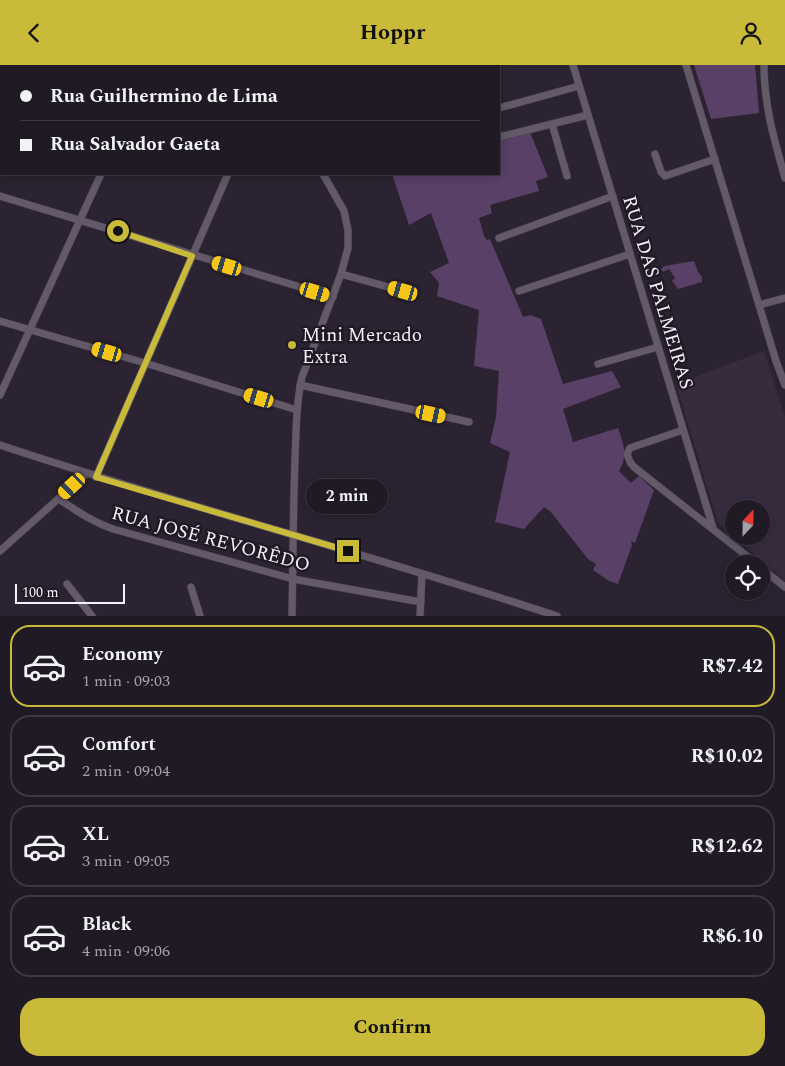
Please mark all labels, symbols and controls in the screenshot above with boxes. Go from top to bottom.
text: Hoppr [360,16,425,49]
icon: back [20,19,48,47]
icon: person [737,19,765,47]
text: Rua Guilhermino de Lima [50,82,278,111]
text: Rua Salvador Gaeta [50,130,220,159]
street label: RUA DAS PALMEIRAS [614,192,701,393]
route start [107,220,129,242]
car [210,254,243,278]
car [298,280,331,304]
car [386,280,419,302]
place label: Mini Mercado Extra [302,321,422,372]
marker: Mini Mercado Extra [286,339,298,351]
car [90,341,123,363]
car [242,386,275,410]
car [414,404,447,424]
car [55,470,88,502]
callout: 2 min [307,479,389,513]
text: 2 min [326,484,368,508]
street label: RUA JOSÉ REVORÊDO [108,499,313,580]
north arrow [725,500,770,545]
map controls [725,500,770,600]
route end [337,540,359,562]
button: locate [725,555,770,600]
scale bar [15,581,125,604]
text: 100 m [22,582,59,603]
text: Economy [82,640,163,669]
icon: car [22,644,67,689]
text: R$7.42 [701,652,763,681]
text: 1 min · 09:03 [82,669,170,693]
text: Comfort [82,730,156,759]
icon: car [22,734,67,779]
text: R$10.02 [691,742,763,771]
text: 2 min · 09:04 [82,759,170,783]
text: XL [82,820,109,849]
icon: car [22,824,67,869]
text: R$12.62 [691,832,763,861]
text: 3 min · 09:05 [82,849,170,873]
text: Black [82,910,132,939]
icon: car [22,914,67,959]
text: R$6.10 [701,922,763,951]
text: 4 min · 09:06 [82,939,170,963]
button: Confirm [20,998,765,1056]

